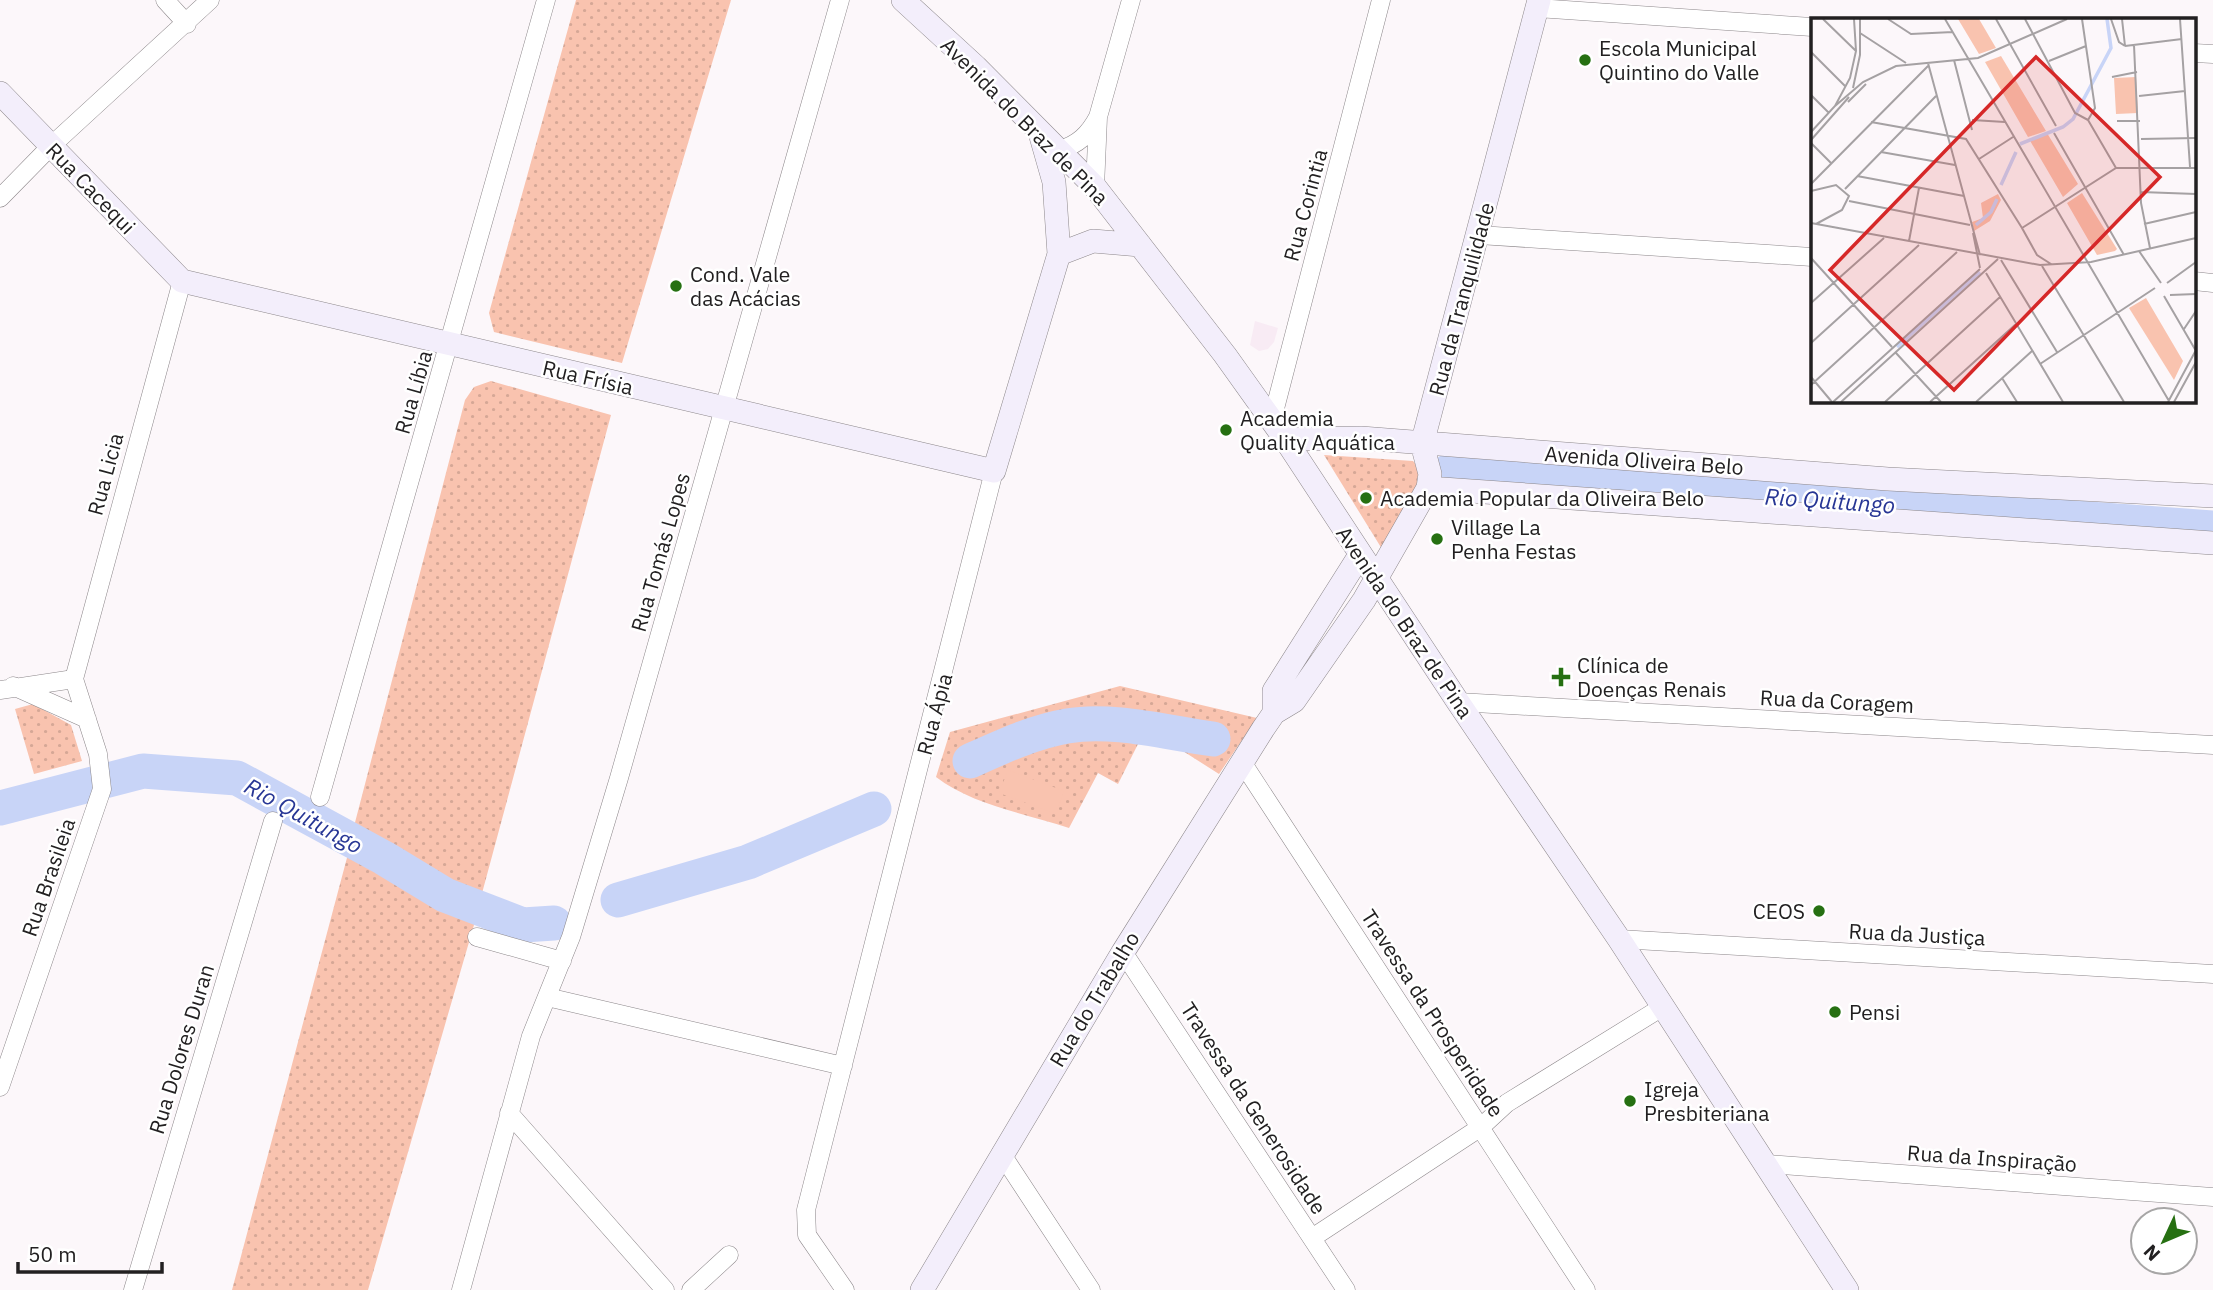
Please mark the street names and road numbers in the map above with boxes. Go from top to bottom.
street label: Avenida do Braz de Pina [935,31,1115,211]
street label: Rua Cacequi [40,136,142,240]
street label: Rua Corintia [1277,146,1333,264]
street label: Rua da Tranquilidade [1422,199,1500,399]
street label: Rua Líbia [388,347,438,437]
street label: Rua Frísia [540,353,636,401]
street label: Rua Licia [81,430,129,518]
street label: Avenida Oliveira Belo [1543,439,1745,481]
street label: Rua Tomás Lopes [624,469,696,635]
street label: Avenida do Braz de Pina [1330,520,1480,724]
street label: Rua Ápia [910,670,958,758]
street label: Rua da Coragem [1759,683,1915,719]
street label: Rua Brasileia [15,814,81,940]
street label: Travessa da Prosperidade [1355,904,1511,1122]
street label: Rua da Justiça [1848,916,1986,952]
street label: Rua do Trabalho [1043,926,1145,1072]
street label: Rua Dolores Duran [142,961,220,1137]
street label: Travessa da Generosidade [1175,996,1333,1220]
street label: Rua da Inspiração [1906,1138,2078,1178]

